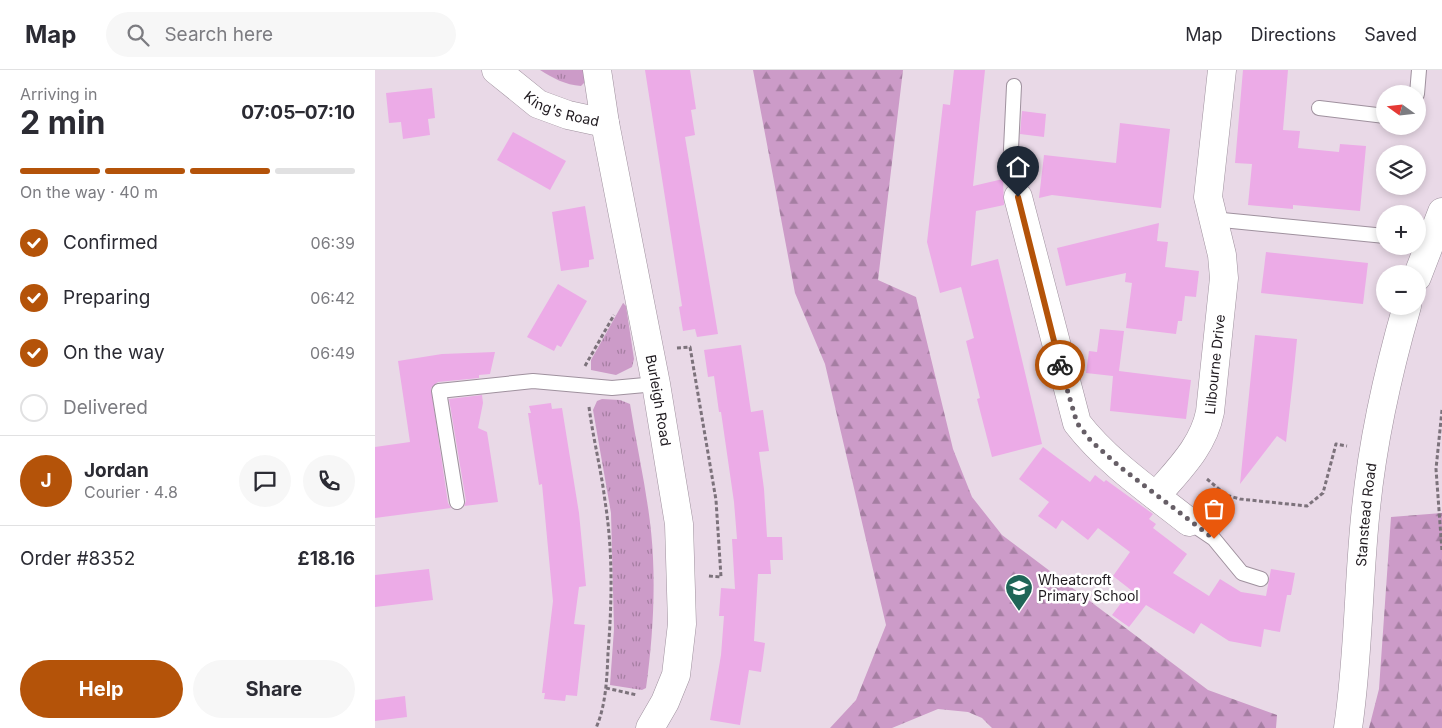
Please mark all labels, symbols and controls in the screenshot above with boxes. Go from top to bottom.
search box [106,12,456,57]
text: Map [25,20,76,49]
icon: search [124,21,152,49]
text: Search here [164,23,273,46]
text: Map [1185,24,1223,45]
text: Directions [1251,24,1336,45]
text: Saved [1364,24,1417,45]
text: Arriving in [20,84,97,104]
north arrow [1376,85,1426,135]
map controls [1376,85,1426,315]
street label: King's Road [521,87,601,130]
text: 07:05–07:10 [241,101,355,124]
text: 2 min [20,103,106,142]
button: layers [1376,145,1426,195]
pin [997,146,1039,197]
icon: home [1004,153,1032,181]
text: On the way · 40 m [20,182,158,202]
button: + [1376,205,1426,255]
icon: check [20,229,48,257]
text: Confirmed [63,231,158,254]
text: 06:39 [311,233,355,253]
button: − [1376,265,1426,315]
icon: check [20,284,48,312]
text: Preparing [63,286,150,309]
text: 06:42 [310,288,355,308]
street label: Lilbourne Drive [1201,313,1228,415]
icon: check [20,339,48,367]
courier [1035,340,1085,390]
text: On the way [63,341,165,364]
text: 06:49 [310,343,355,363]
icon: bike [1046,351,1074,379]
street label: Burleigh Road [642,353,675,447]
text: Delivered [63,396,148,419]
button: chat [239,455,291,507]
button: phone [303,455,355,507]
text: Jordan [84,459,149,482]
street label: Stanstead Road [1352,462,1380,567]
text: J [40,469,52,492]
text: Courier · 4.8 [84,482,178,502]
pin [1193,488,1235,539]
icon: bag [1200,495,1228,523]
text: Order #8352 [20,547,135,570]
text: £18.16 [298,547,355,570]
place label: Wheatcroft Primary School [1038,571,1139,604]
school or university icon: Wheatcroft Primary School [1004,573,1034,612]
button: Help [20,660,183,718]
button: Share [193,660,355,718]

